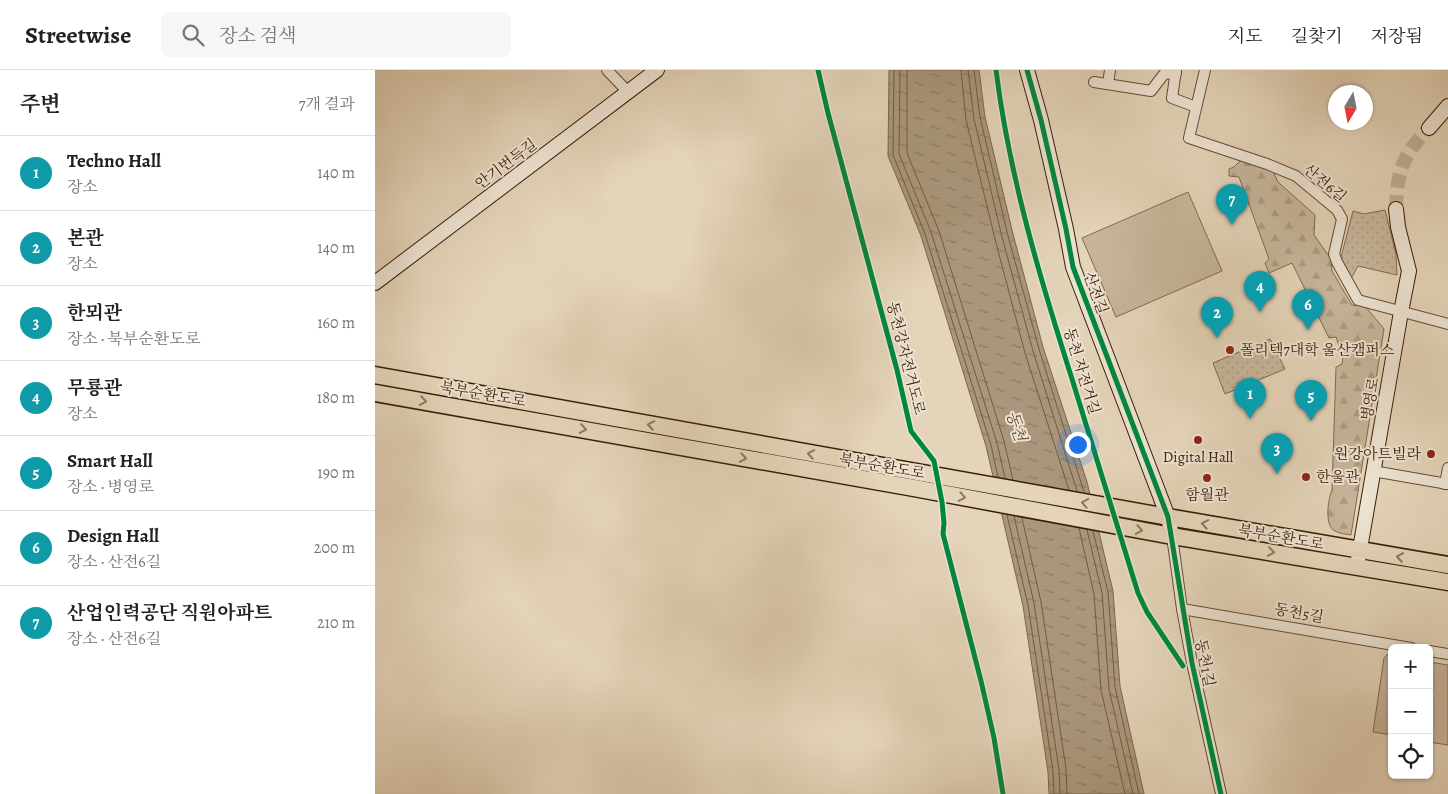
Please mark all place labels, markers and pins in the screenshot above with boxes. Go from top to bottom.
pin: 7 [1216,184,1248,225]
pin: 4 [1244,271,1276,312]
pin: 6 [1292,289,1324,330]
pin: 2 [1201,297,1233,338]
place label: 폴리텍7대학 울산캠퍼스 [1240,340,1395,360]
marker: 폴리텍7대학 울산캠퍼스 [1224,344,1236,356]
pin: 1 [1234,378,1266,419]
pin: 5 [1295,380,1327,421]
pin: 3 [1261,433,1293,474]
marker: Digital Hall [1192,434,1204,446]
place label: 원강아트빌라 [1334,444,1421,464]
place label: Digital Hall [1163,447,1234,467]
marker: 원강아트빌라 [1425,448,1437,460]
place label: 한울관 [1316,467,1360,487]
marker: 한울관 [1300,471,1312,483]
marker: 함월관 [1201,472,1213,484]
place label: 함월관 [1185,485,1229,505]

